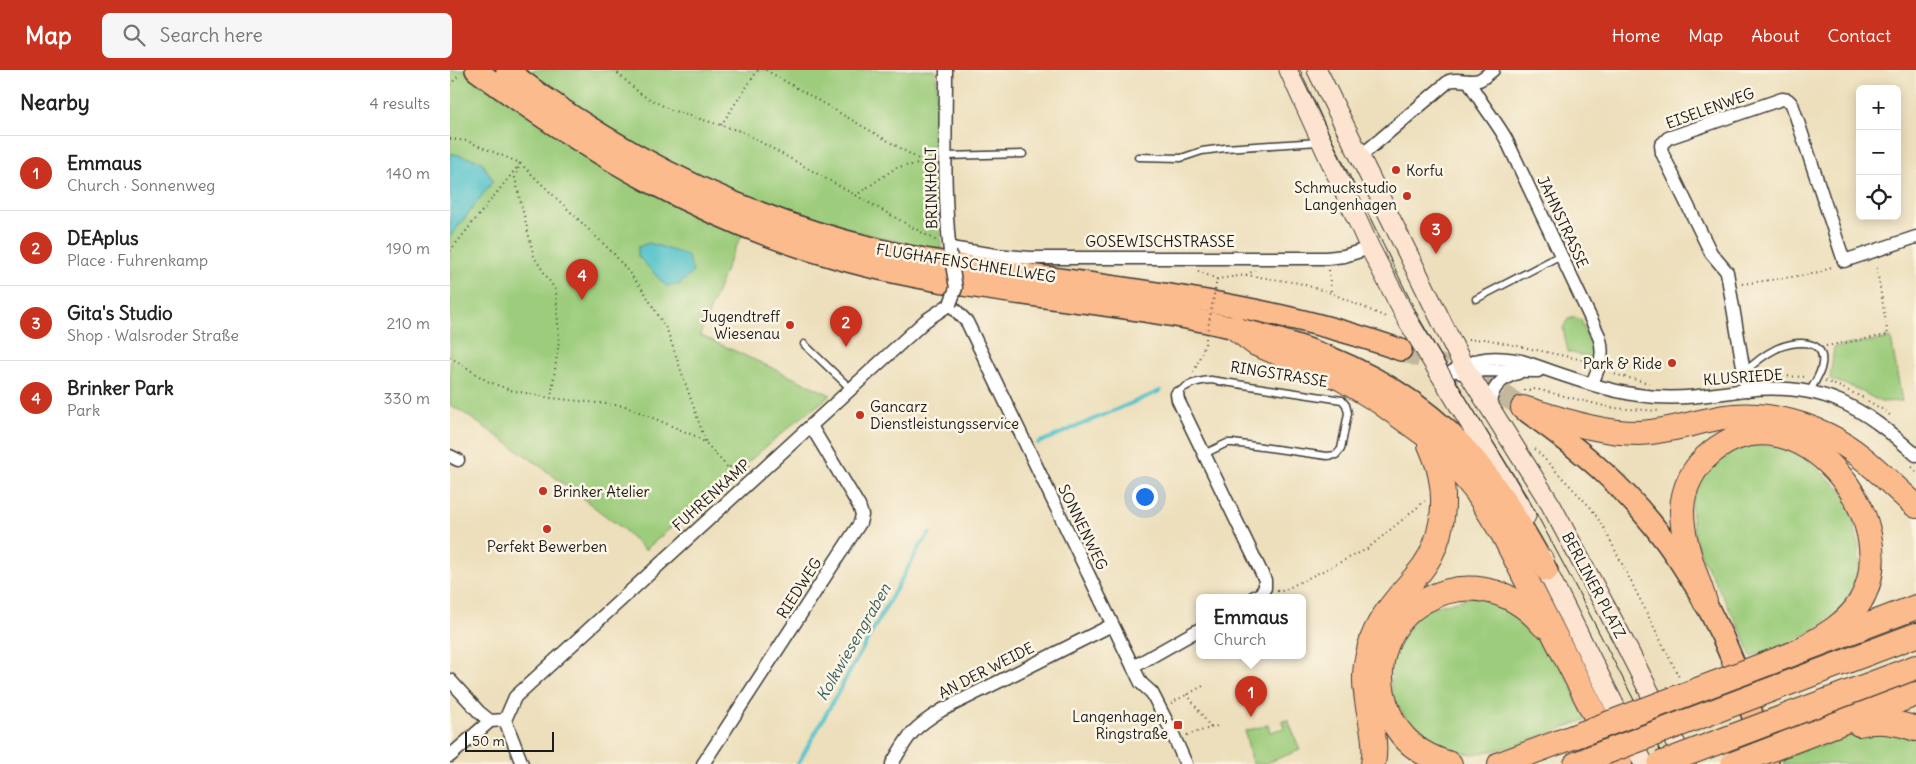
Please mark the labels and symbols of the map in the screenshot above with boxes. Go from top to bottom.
street label: EISELENWEG [1663,83,1757,133]
street label: BRINKHOLT [921,146,941,229]
place label: Korfu [1406,161,1444,180]
marker: Korfu [1390,164,1402,176]
street label: JAHNSTRASSE [1533,173,1593,271]
place label: Schmuckstudio Langenhagen [1294,178,1397,214]
marker: Schmuckstudio Langenhagen [1401,190,1413,202]
pin: 3 [1420,213,1452,254]
street label: GOSEWISCHSTRASSE [1085,232,1235,251]
street label: FLUGHAFENSCHNELLWEG [875,239,1057,287]
pin: 4 [566,259,598,300]
pin: 2 [830,306,862,347]
place label: Jugendtreff Wiesenau [701,307,781,343]
marker: Jugendtreff Wiesenau [784,319,796,331]
place label: Park & Ride [1583,354,1662,373]
street label: RINGSTRASSE [1229,357,1329,391]
marker: Park & Ride [1666,357,1678,369]
street label: KLUSRIEDE [1702,365,1784,389]
place label: Gancarz Dienstleistungsservice [870,397,1019,433]
marker: Gancarz Dienstleistungsservice [854,409,866,421]
street label: FUHRENKAMP [668,455,754,535]
street label: SONNENWEG [1054,481,1112,573]
place label: Brinker Atelier [553,482,650,501]
your location [1132,484,1158,510]
marker: Brinker Atelier [537,485,549,497]
marker: Perfekt Bewerben [541,523,553,535]
street label: BERLINER PLATZ [1558,529,1630,642]
place label: Perfekt Bewerben [487,537,608,556]
street label: RIEDWEG [772,554,826,622]
water label: Kolkwiesengraben [811,579,895,704]
street label: AN DER WEIDE [935,638,1037,702]
pin: 1 [1235,676,1267,717]
place label: Langenhagen, Ringstraße [1072,707,1168,743]
marker: Langenhagen, Ringstraße [1172,719,1184,731]
scale bar [465,729,554,752]

